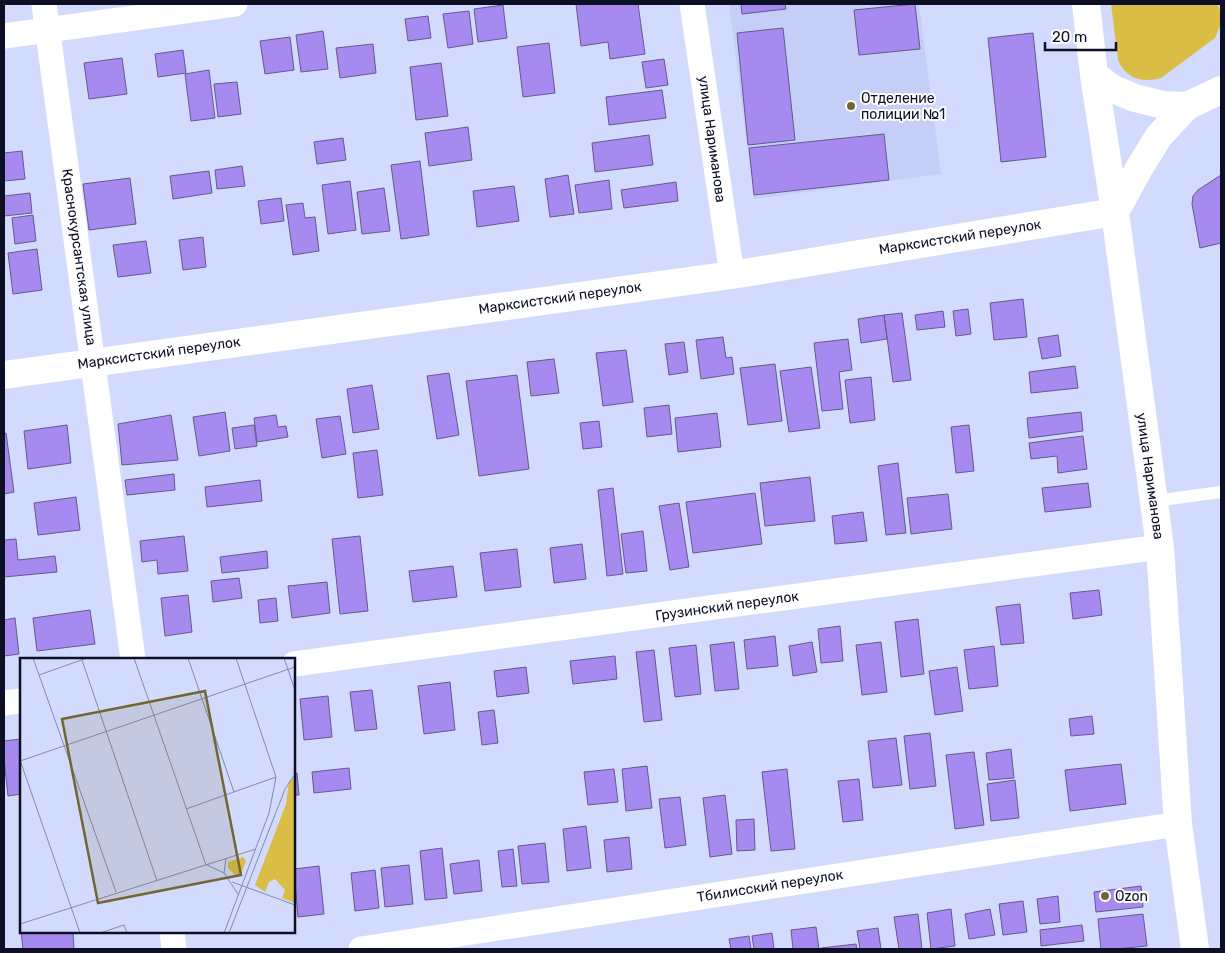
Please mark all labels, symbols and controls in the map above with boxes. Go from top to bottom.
scale bar [1045,20,1116,52]
text: 20 m [1052,28,1087,46]
street label: улица Нариманова [695,75,729,203]
place label: Отделение полиции №1 [861,90,945,123]
marker: Отделение полиции №1 [845,100,857,112]
street label: Краснокурсантская улица [58,168,100,346]
street label: Марксистский переулок [878,216,1043,258]
street label: Марксистский переулок [478,278,643,318]
street label: Марксистский переулок [77,333,242,373]
street label: улица Нариманова [1133,412,1167,540]
street label: Грузинский переулок [654,587,800,624]
inset map [20,658,295,933]
street label: Тбилисский переулок [696,866,845,906]
place label: Ozon [1115,888,1148,905]
marker: Ozon [1099,890,1111,902]

